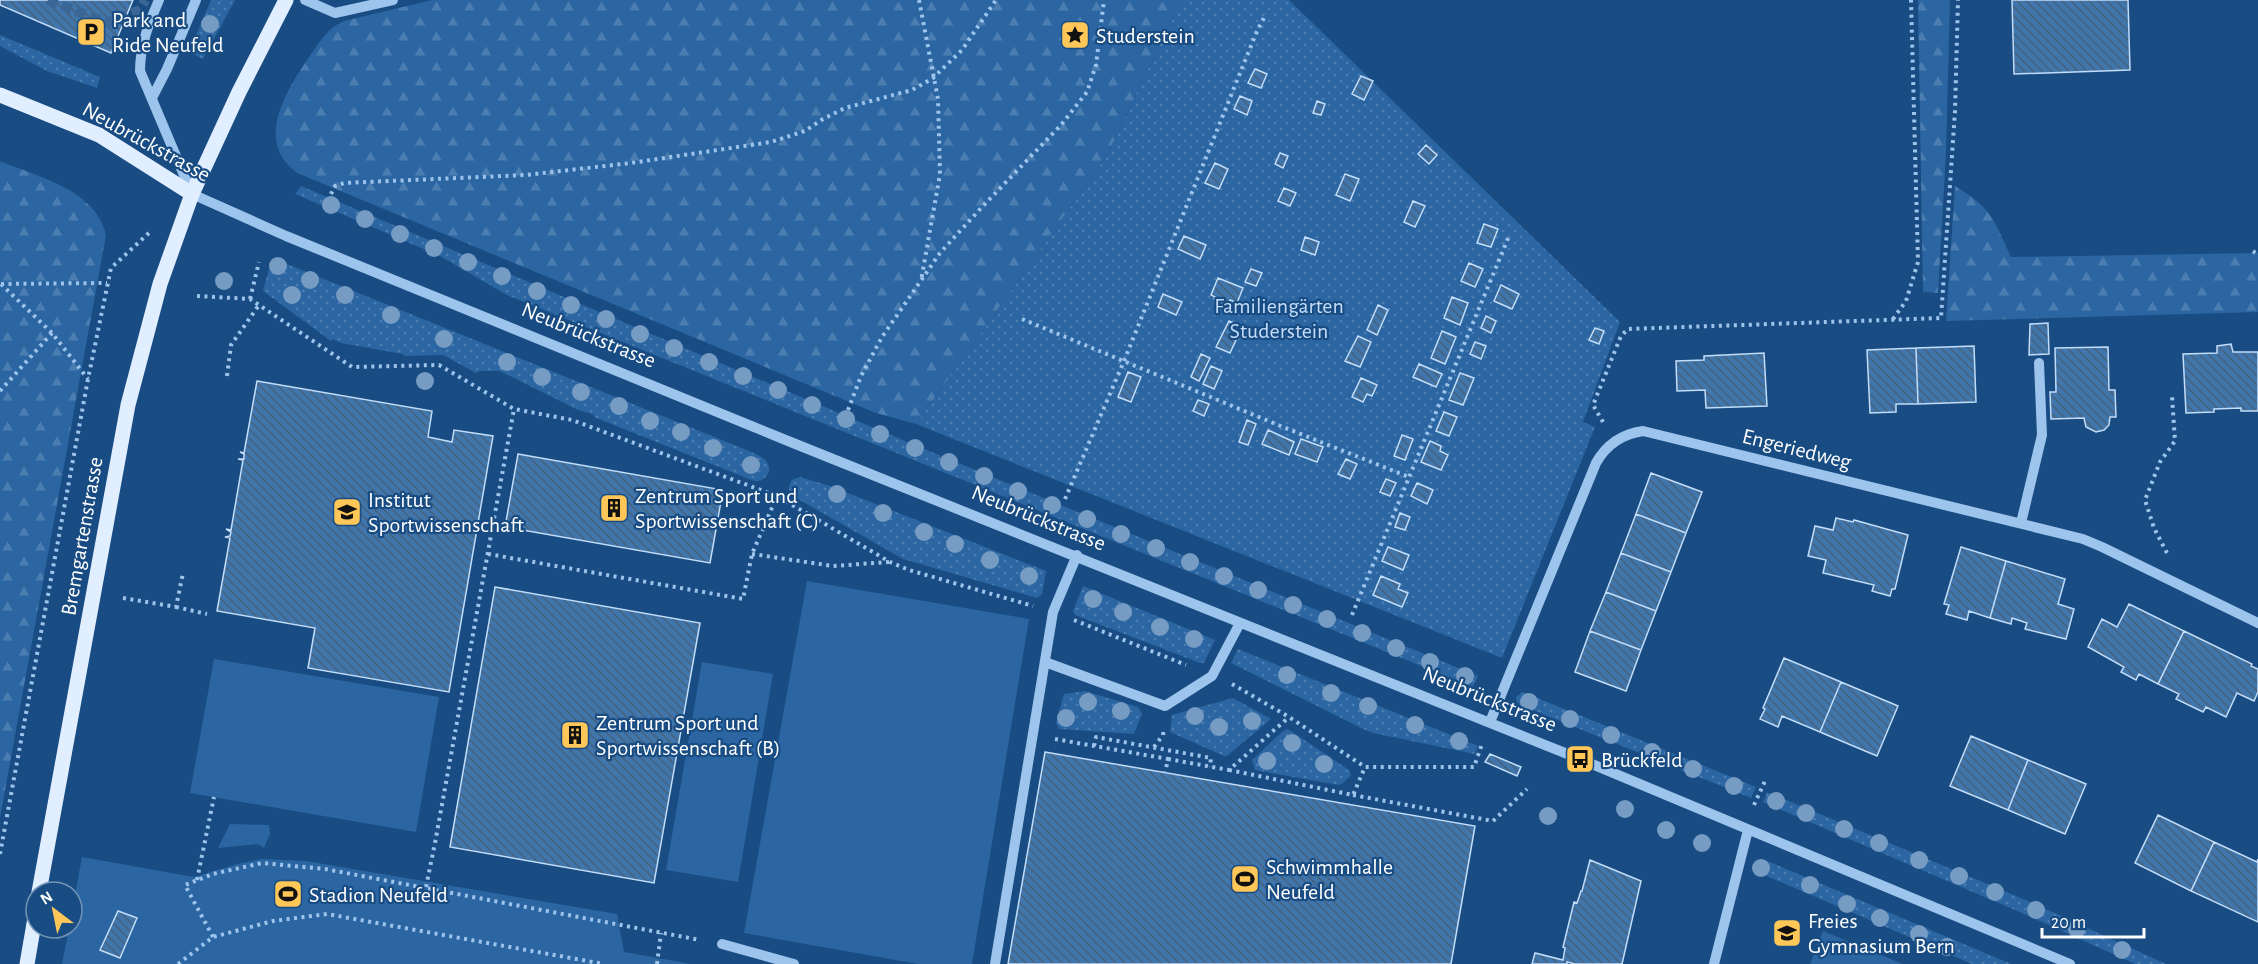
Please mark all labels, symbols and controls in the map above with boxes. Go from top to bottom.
place label: Park and Ride Neufeld [112,9,224,56]
parking icon: Park and Ride Neufeld [75,16,107,48]
place icon: Studerstein [1059,19,1091,51]
place label: Studerstein [1096,25,1195,47]
street label: Neubrückstrasse [79,98,214,186]
park label: Familiengärten Studerstein [1214,295,1344,342]
street label: Neubrückstrasse [518,298,659,372]
street label: Engeriedweg [1740,425,1854,473]
street label: Bremgartenstrasse [57,455,107,617]
street label: Neubrückstrasse [968,481,1109,555]
place label: Zentrum Sport und Sportwissenschaft (C) [635,485,819,532]
place label: Institut Sportwissenschaft [368,489,524,536]
building icon: Zentrum Sport und Sportwissenschaft (C) [598,492,630,524]
school or university icon: Institut Sportwissenschaft [331,496,363,528]
street label: Neubrückstrasse [1419,662,1560,736]
place label: Zentrum Sport und Sportwissenschaft (B) [596,712,781,759]
building icon: Zentrum Sport und Sportwissenschaft (B) [559,719,591,751]
bus stop icon: Brückfeld [1564,743,1596,775]
place label: Brückfeld [1601,749,1683,771]
place label: Schwimmhalle Neufeld [1266,856,1393,903]
sports icon: Schwimmhalle Neufeld [1229,863,1261,895]
sports icon: Stadion Neufeld [272,878,304,910]
north arrow [24,880,84,940]
place label: Stadion Neufeld [309,884,448,906]
text: N [38,888,56,908]
scale bar [2042,901,2144,939]
place label: Freies Gymnasium Bern [1808,910,1955,957]
text: 20 m [2051,914,2086,932]
school or university icon: Freies Gymnasium Bern [1771,917,1803,949]

